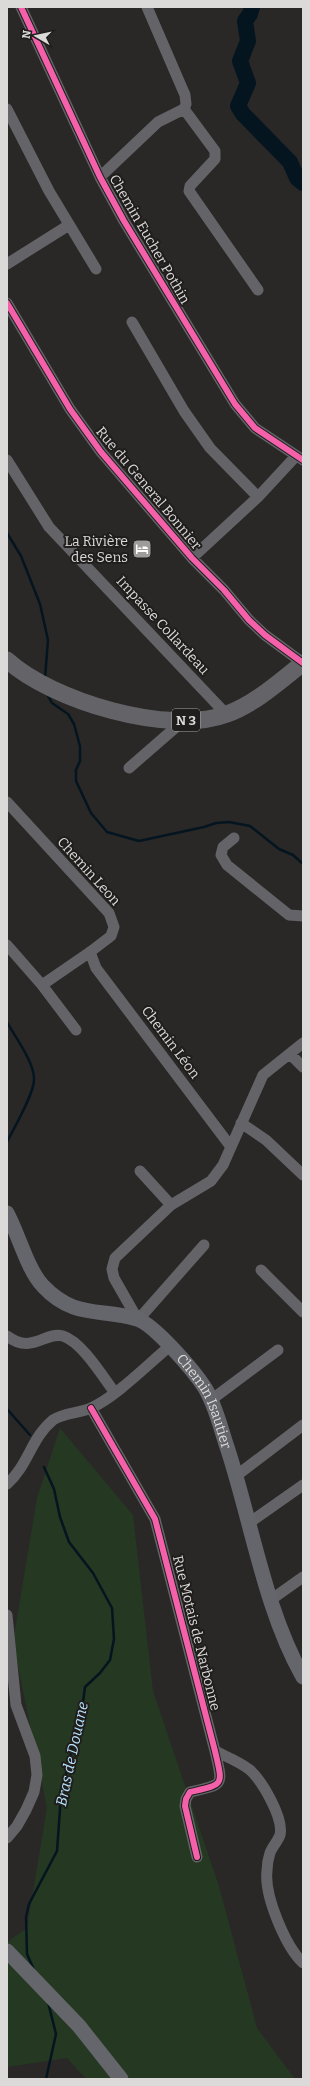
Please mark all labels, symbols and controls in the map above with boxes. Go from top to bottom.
north arrow [16,16,56,56]
text: N [20,29,34,40]
street label: Chemin Eucher Pothin [106,172,194,307]
street label: Rue du General Bonnier [92,423,205,553]
place label: La Rivière des Sens [64,533,128,566]
hotel icon: La Rivière des Sens [131,538,153,560]
street label: Impasse Collardeau [113,573,213,678]
road number: N 3 [172,709,200,731]
street label: Chemin Leon [53,834,124,909]
street label: Chemin Léon [138,1003,203,1082]
street label: Chemin Isautier [173,1351,235,1451]
street label: Rue Motais de Narbonne [169,1554,224,1713]
water label: Bras de Douane [52,1700,92,1808]

